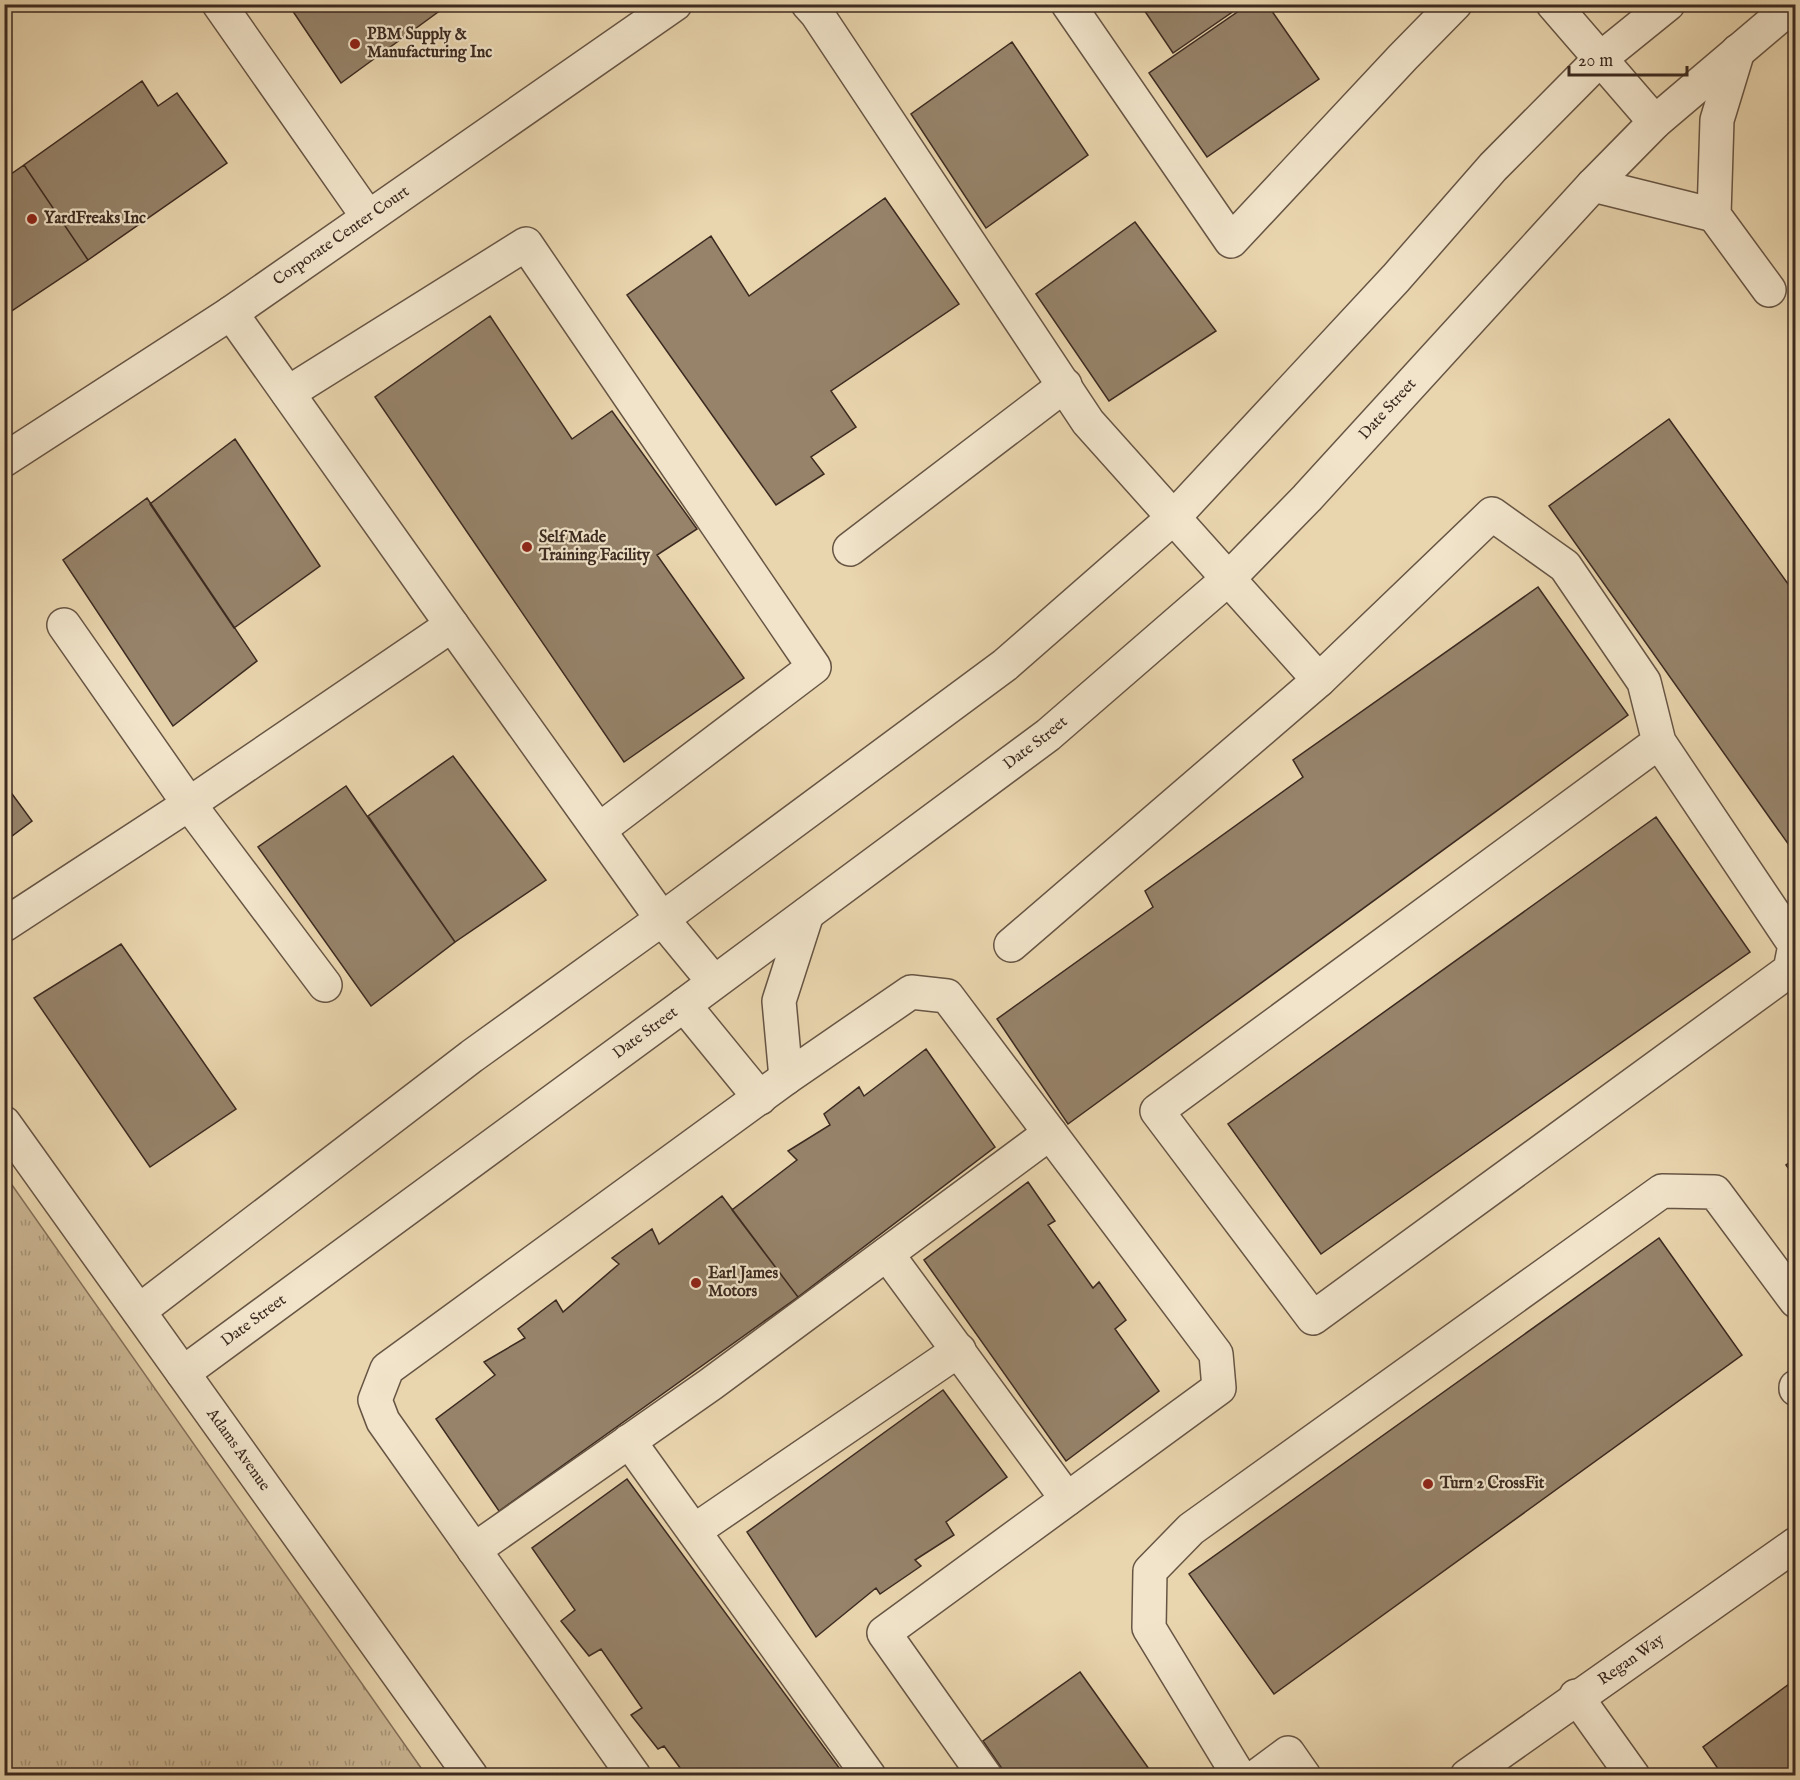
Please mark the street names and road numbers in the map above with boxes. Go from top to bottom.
street label: Corporate Center Court [269,182,414,290]
street label: Date Street [1355,374,1421,444]
street label: Date Street [1000,712,1072,774]
street label: Date Street [609,1002,683,1064]
street label: Date Street [217,1290,291,1351]
street label: Adams Avenue [201,1404,274,1495]
street label: Regan Way [1594,1630,1668,1690]

